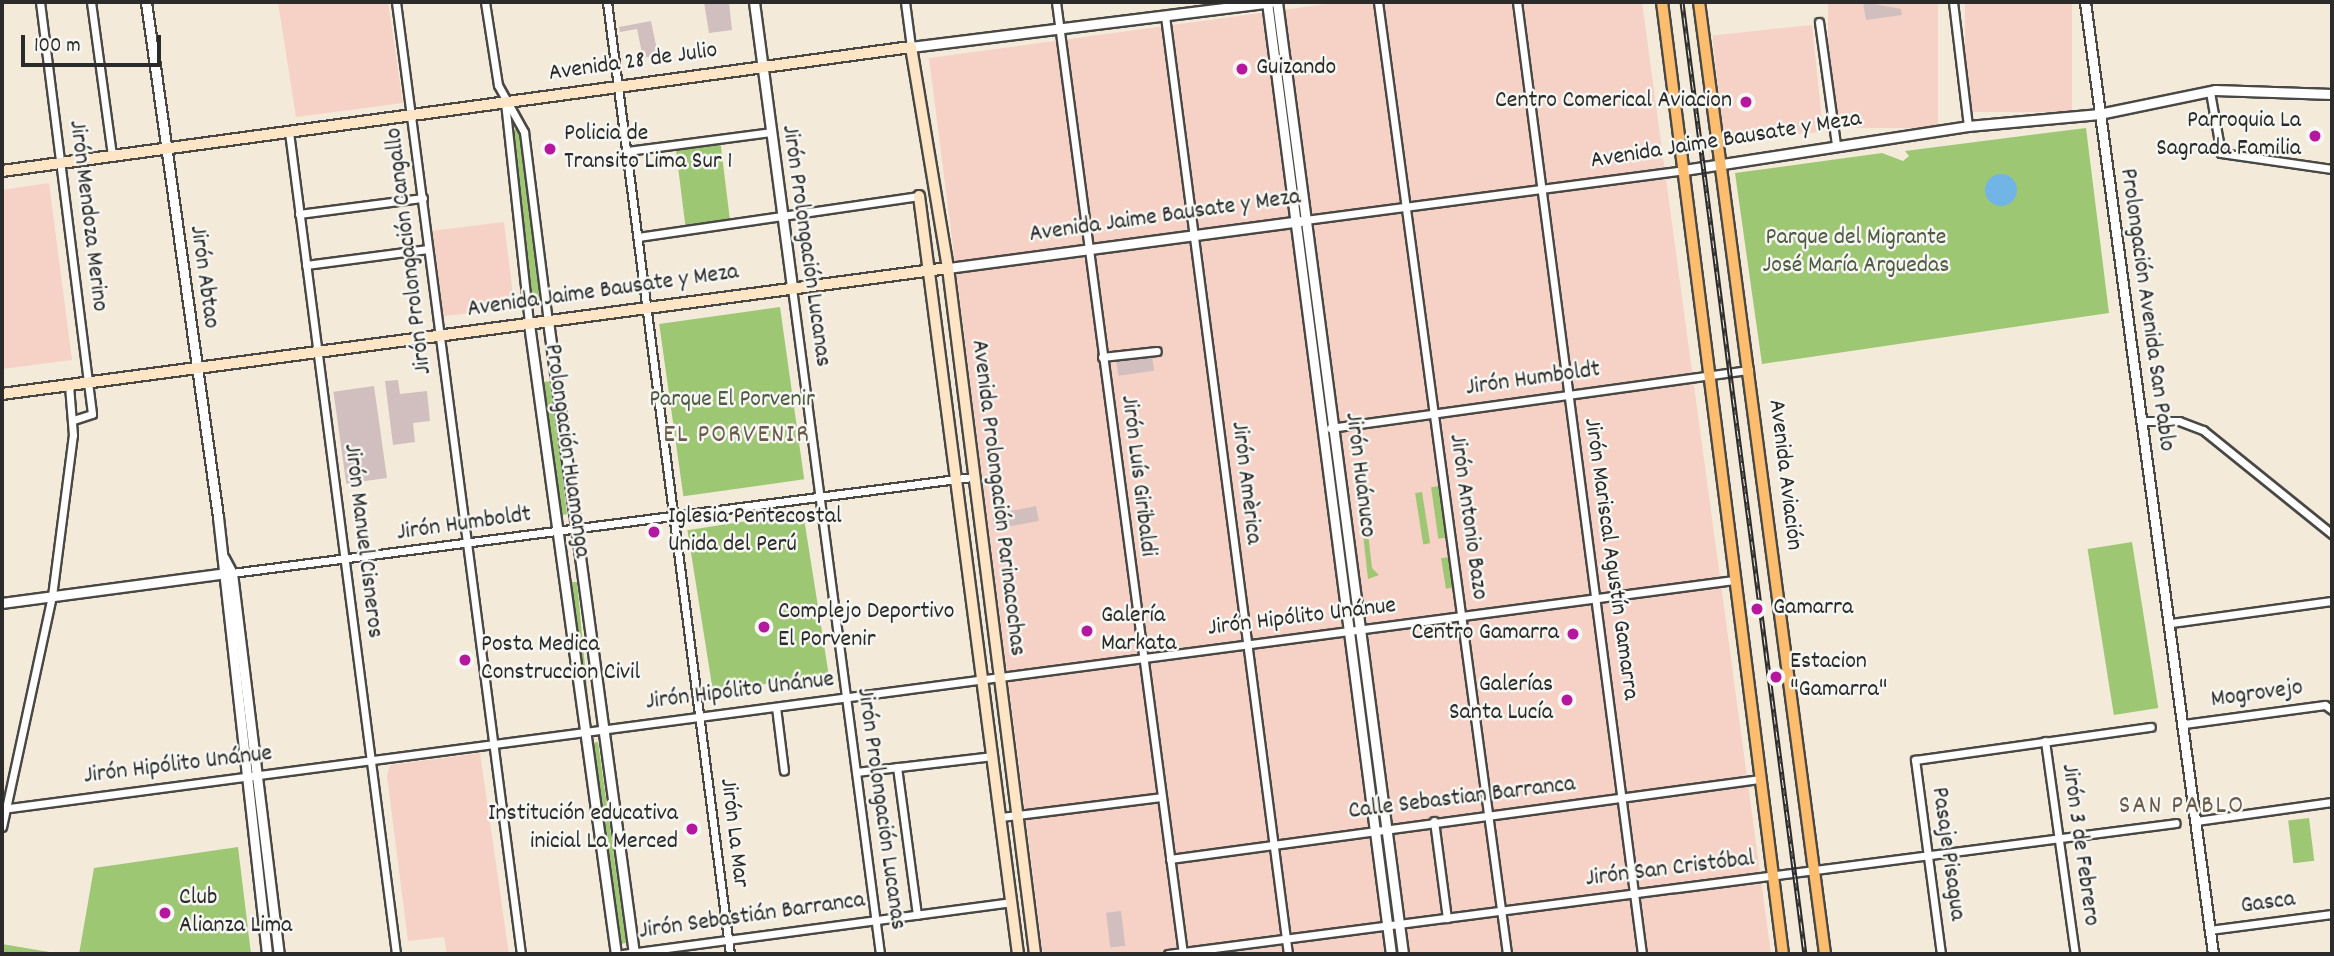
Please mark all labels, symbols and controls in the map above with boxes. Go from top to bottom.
scale bar [24,21,164,65]
text: 100 m [34,32,81,62]
street label: Avenida 28 de Julio [547,37,719,89]
place label: Guizando [1256,55,1336,83]
marker: Guizando [1234,61,1250,77]
place label: Centro Comerical Aviacion [1495,88,1732,116]
marker: Centro Comerical Aviacion [1738,94,1754,110]
street label: Avenida Jaime Bausate y Meza [1589,105,1863,177]
place label: Parroquia La Sagrada Familia [2156,108,2301,164]
street label: Jirón Mendoza Merino [61,119,113,313]
place label: Policia de Transito Lima Sur 1 [564,121,732,177]
street label: Jirón Prolongación Lucanas [774,123,836,369]
street label: Jirón Prolongación Cangallo [381,126,439,376]
marker: Parroquia La Sagrada Familia [2307,128,2323,144]
marker: Policia de Transito Lima Sur 1 [542,141,558,157]
street label: Prolongación Avenida San Pablo [2112,167,2180,453]
street label: Avenida Jaime Bausate y Meza [1028,184,1302,250]
street label: Jirón Abtao [182,224,224,330]
park label: Parque del Migrante José María Arguedas [1763,225,1949,281]
street label: Avenida Jaime Bausate y Meza [466,259,740,325]
street label: Avenida Prolongación Parinacochas [963,338,1031,658]
street label: Prolongación Huamanga [537,342,595,560]
street label: Jirón Humboldt [1464,356,1602,404]
park label: Parque El Porvenir [649,387,815,415]
street label: Jirón Luís Giribaldi [1113,394,1161,558]
street label: Avenida Aviación [1760,398,1808,552]
street label: Jirón Huánuco [1337,411,1381,539]
street label: Jirón Mariscal Agustín Gamarra [1576,416,1644,702]
district label: EL PORVENIR [665,420,809,452]
street label: Jirón Amèrica [1223,420,1267,546]
street label: Jirón Antonio Bazo [1441,432,1493,602]
street label: Jirón Manuel Cisneros [336,442,388,640]
street label: Jirón Humboldt [395,501,533,549]
place label: Iglesia Pentecostal Unida del Perú [668,504,842,560]
marker: Iglesia Pentecostal Unida del Perú [646,524,662,540]
street label: Jirón Hipólito Unánue [1206,592,1398,644]
place label: Gamarra [1773,595,1853,623]
place label: Complejo Deportivo El Porvenir [778,599,954,655]
marker: Gamarra [1747,599,1767,619]
place label: Galería Markata [1101,603,1176,659]
marker: Complejo Deportivo El Porvenir [756,619,772,635]
place label: Centro Gamarra [1411,620,1559,648]
marker: Galería Markata [1079,623,1095,639]
marker: Centro Gamarra [1565,626,1581,642]
place label: Posta Medica Construccion Civil [481,632,640,688]
place label: Estacion "Gamarra" [1790,649,1887,705]
marker: Posta Medica Construccion Civil [455,650,475,670]
street label: Jirón Hipólito Unánue [644,666,836,718]
marker: Estacion "Gamarra" [1768,669,1784,685]
place label: Galerías Santa Lucía [1449,672,1553,728]
street label: Mogrovejo [2209,674,2305,716]
street label: Jirón Prolongación Lucanas [849,686,911,932]
marker: Galerías Santa Lucía [1559,692,1575,708]
street label: Jirón Hipólito Unánue [82,740,274,792]
street label: Jirón 3 de Febrero [2053,762,2105,928]
street label: Calle Sebastian Barranca [1347,771,1577,827]
street label: Jirón La Mar [712,777,754,889]
street label: Pasaje Pisagua [1923,785,1971,923]
district label: SAN PABLO [2120,791,2244,823]
place label: Institución educativa inicial La Merced [488,801,678,857]
marker: Institución educativa inicial La Merced [684,821,700,837]
street label: Jirón San Cristóbal [1584,845,1756,895]
place label: Club Alianza Lima [179,885,292,941]
street label: Gasca [2239,886,2297,922]
street label: Jirón Sebastián Barranca [637,887,867,947]
marker: Club Alianza Lima [157,905,173,921]

